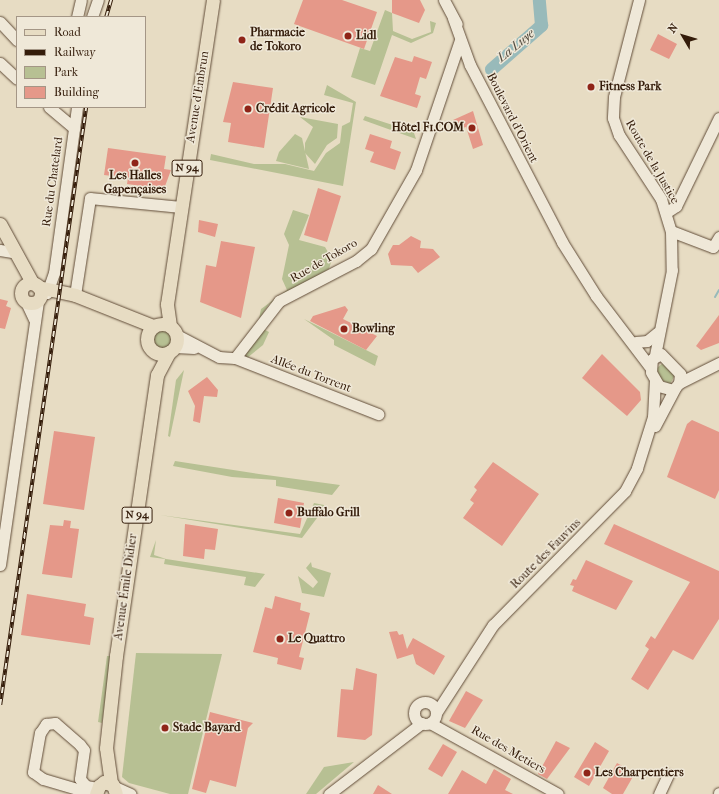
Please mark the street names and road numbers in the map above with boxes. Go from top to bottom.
street label: Avenue d'Embrun [184,50,212,144]
street label: Boulevard d'Orient [483,70,541,166]
street label: Route de la Justice [622,117,682,207]
street label: Rue du Chatelard [40,136,66,228]
road number: N 94 [171,159,203,177]
street label: Rue de Tokoro [288,236,360,286]
street label: Allée du Torrent [269,352,353,396]
road number: N 94 [121,506,153,524]
street label: Route des Fauvins [508,516,584,592]
street label: Avenue Émile Didier [111,533,141,641]
street label: Rue des Metiers [468,723,548,777]

